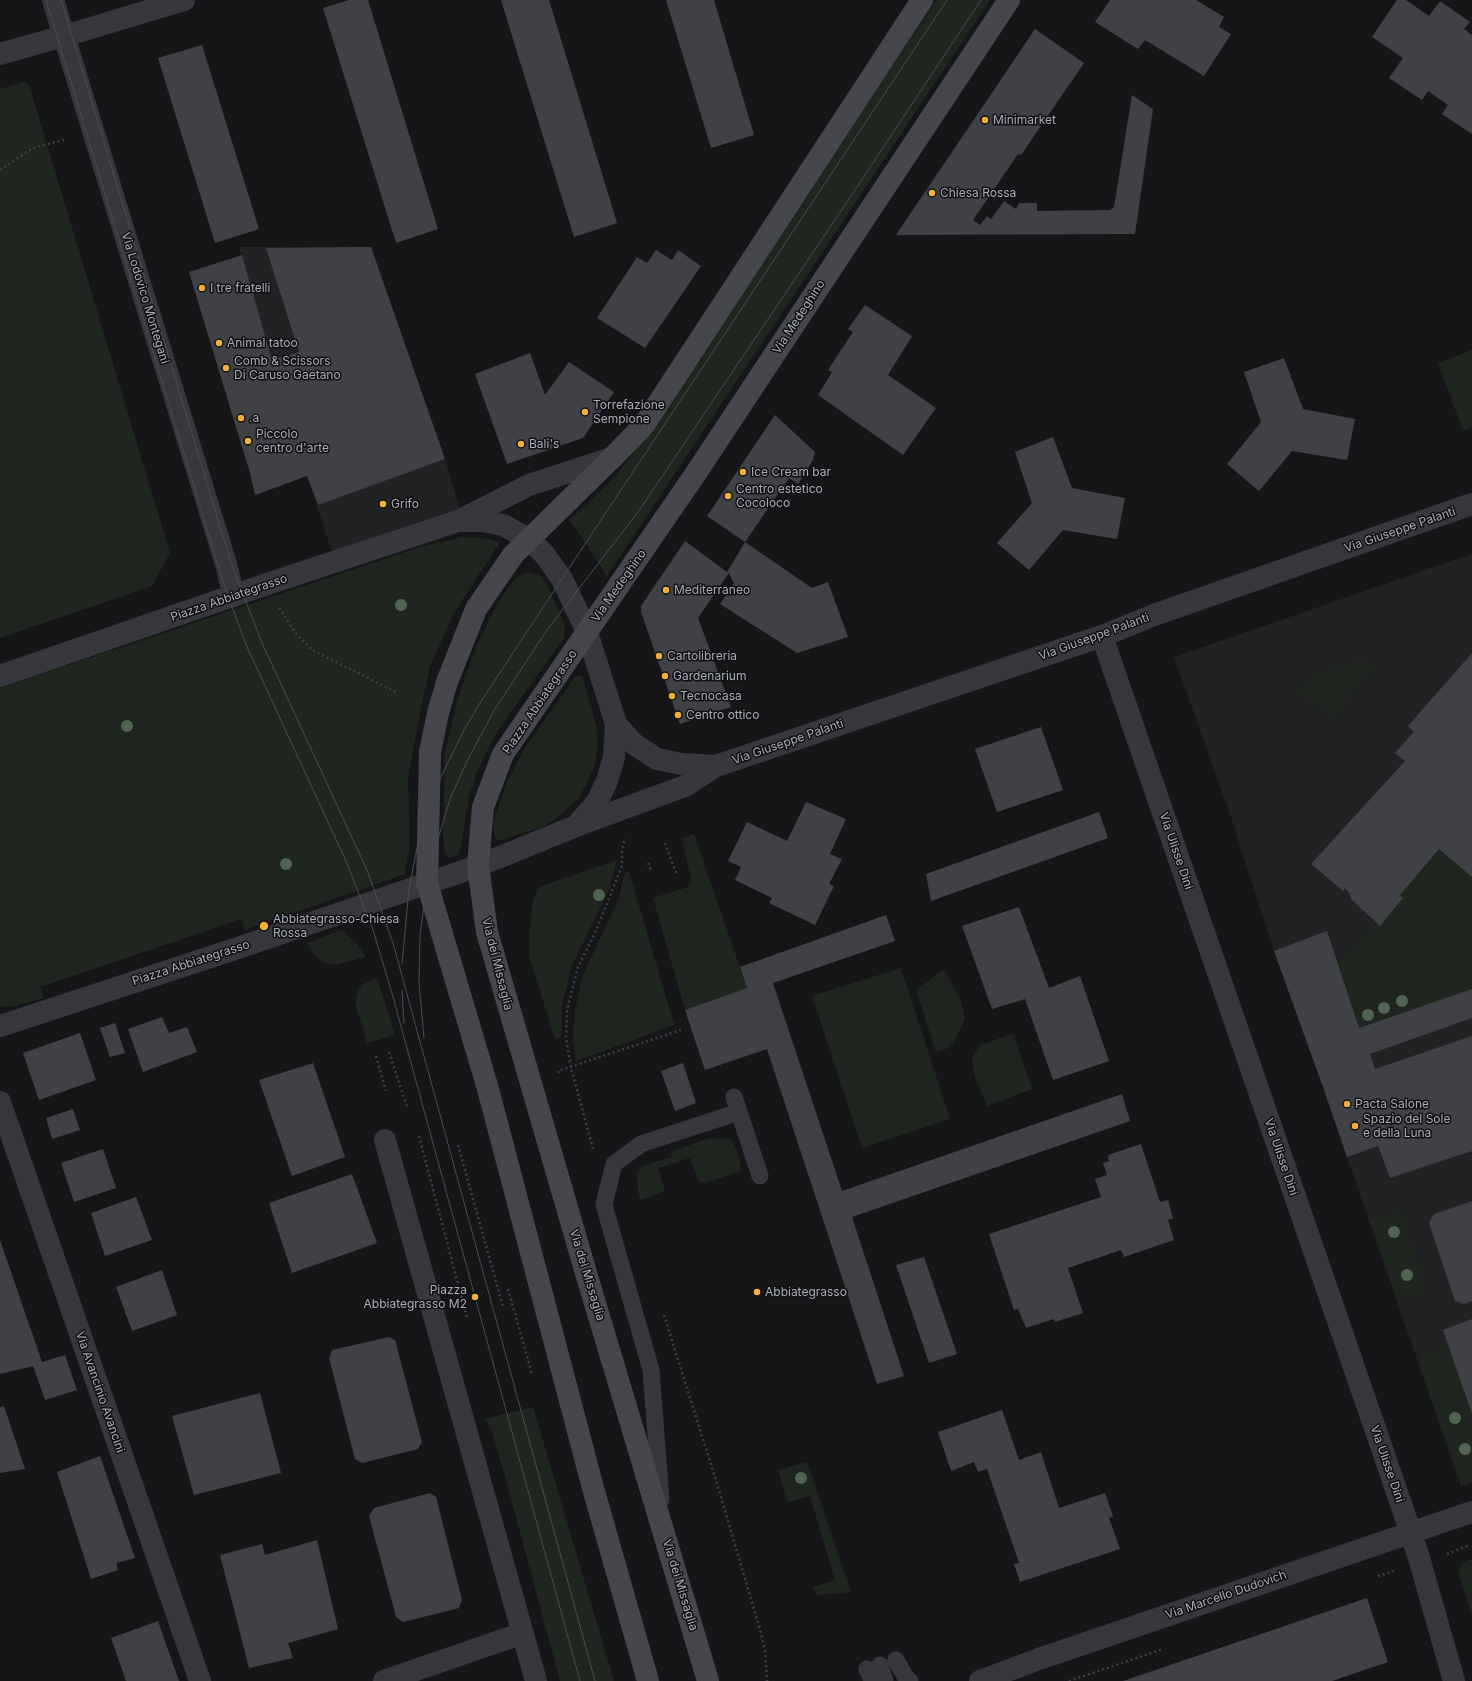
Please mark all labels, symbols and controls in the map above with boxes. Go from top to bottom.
place label: Minimarket [993,113,1056,127]
marker: Minimarket [980,115,990,125]
place label: Chiesa Rossa [940,186,1016,200]
marker: Chiesa Rossa [927,188,937,198]
street label: Via Lodovico Montegani [118,231,172,365]
street label: Via Medeghino [770,277,828,357]
place label: I tre fratelli [210,281,270,295]
marker: I tre fratelli [197,283,207,293]
place label: Animal tatoo [227,336,298,350]
marker: Animal tatoo [214,338,224,348]
place label: Comb & Scissors Di Caruso Gaetano [234,354,341,382]
marker: Comb & Scissors Di Caruso Gaetano [221,363,231,373]
place label: Torrefazione Sempione [593,398,665,426]
marker: Torrefazione Sempione [580,407,590,417]
place label: .a [249,411,259,425]
marker: .a [236,413,246,423]
place label: Piccolo centro d'arte [256,427,329,455]
marker: Piccolo centro d'arte [243,436,253,446]
place label: Bali's [529,437,559,451]
marker: Bali's [516,439,526,449]
place label: Ice Cream bar [751,465,831,479]
marker: Ice Cream bar [738,467,748,477]
place label: Centro estetico Cocoloco [736,482,823,510]
marker: Centro estetico Cocoloco [723,491,733,501]
place label: Grifo [391,497,419,511]
marker: Grifo [378,499,388,509]
street label: Via Giuseppe Palanti [1343,504,1457,556]
street label: Via Medeghino [589,547,649,625]
street label: Piazza Abbiategrasso [169,571,289,625]
place label: Mediterraneo [674,583,750,597]
marker: Mediterraneo [661,585,671,595]
street label: Via Giuseppe Palanti [1037,610,1151,664]
street label: Piazza Abbiategrasso [500,647,580,757]
place label: Cartolibreria [667,649,737,663]
marker: Cartolibreria [654,651,664,661]
place label: Gardenarium [673,669,746,683]
marker: Gardenarium [660,671,670,681]
place label: Tecnocasa [680,689,742,703]
marker: Tecnocasa [667,691,677,701]
place label: Centro ottico [686,708,759,722]
marker: Centro ottico [673,710,683,720]
street label: Via Giuseppe Palanti [731,716,845,768]
street label: Via Ulisse Dini [1156,811,1196,891]
place label: Abbiategrasso-Chiesa Rossa [273,912,399,940]
street label: Via dei Missaglia [479,916,515,1012]
marker: Abbiategrasso-Chiesa Rossa [258,920,270,932]
street label: Piazza Abbiategrasso [130,937,252,989]
place label: Pacta Salone [1355,1097,1429,1111]
marker: Pacta Salone [1342,1099,1352,1109]
place label: Spazio del Sole e della Luna [1363,1112,1450,1140]
street label: Via Ulisse Dini [1261,1117,1301,1197]
marker: Spazio del Sole e della Luna [1350,1121,1360,1131]
street label: Via dei Missaglia [566,1227,608,1323]
place label: Piazza Abbiategrasso M2 [364,1283,467,1311]
place label: Abbiategrasso [765,1285,847,1299]
marker: Abbiategrasso [752,1287,762,1297]
marker: Piazza Abbiategrasso M2 [470,1292,480,1302]
street label: Via Avancinio Avancini [72,1329,128,1455]
street label: Via Ulisse Dini [1367,1424,1407,1504]
street label: Via dei Missaglia [659,1537,701,1633]
street label: Via Marcello Dudovich [1164,1568,1288,1622]

